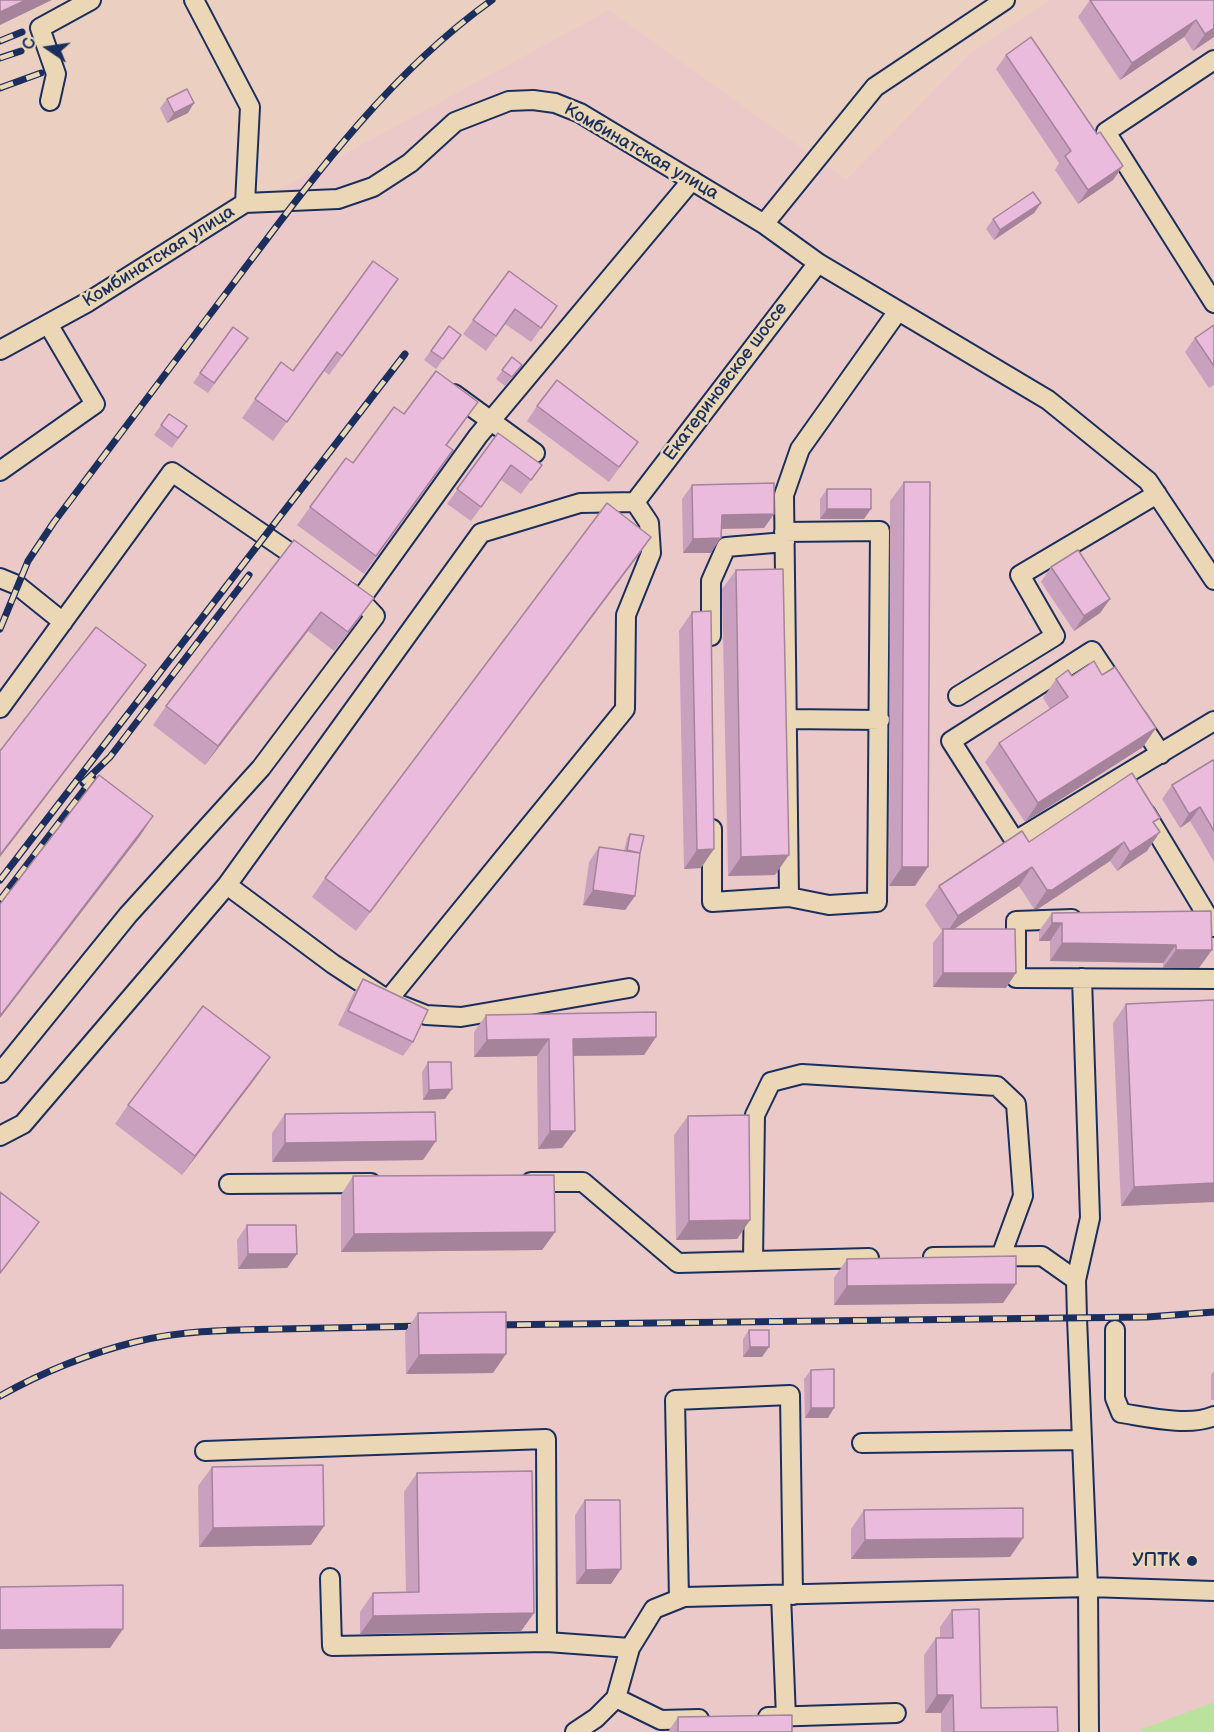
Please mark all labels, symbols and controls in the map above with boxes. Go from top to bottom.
north arrow [18,18,78,78]
text: С [19,36,40,51]
street label: Комбинатская улица [560,99,722,205]
street label: Комбинатская улица [79,201,239,313]
street label: Екатериновское шоссе [659,299,793,465]
place label: УПТК [1132,1550,1180,1572]
marker: УПТК [1185,1554,1199,1568]

